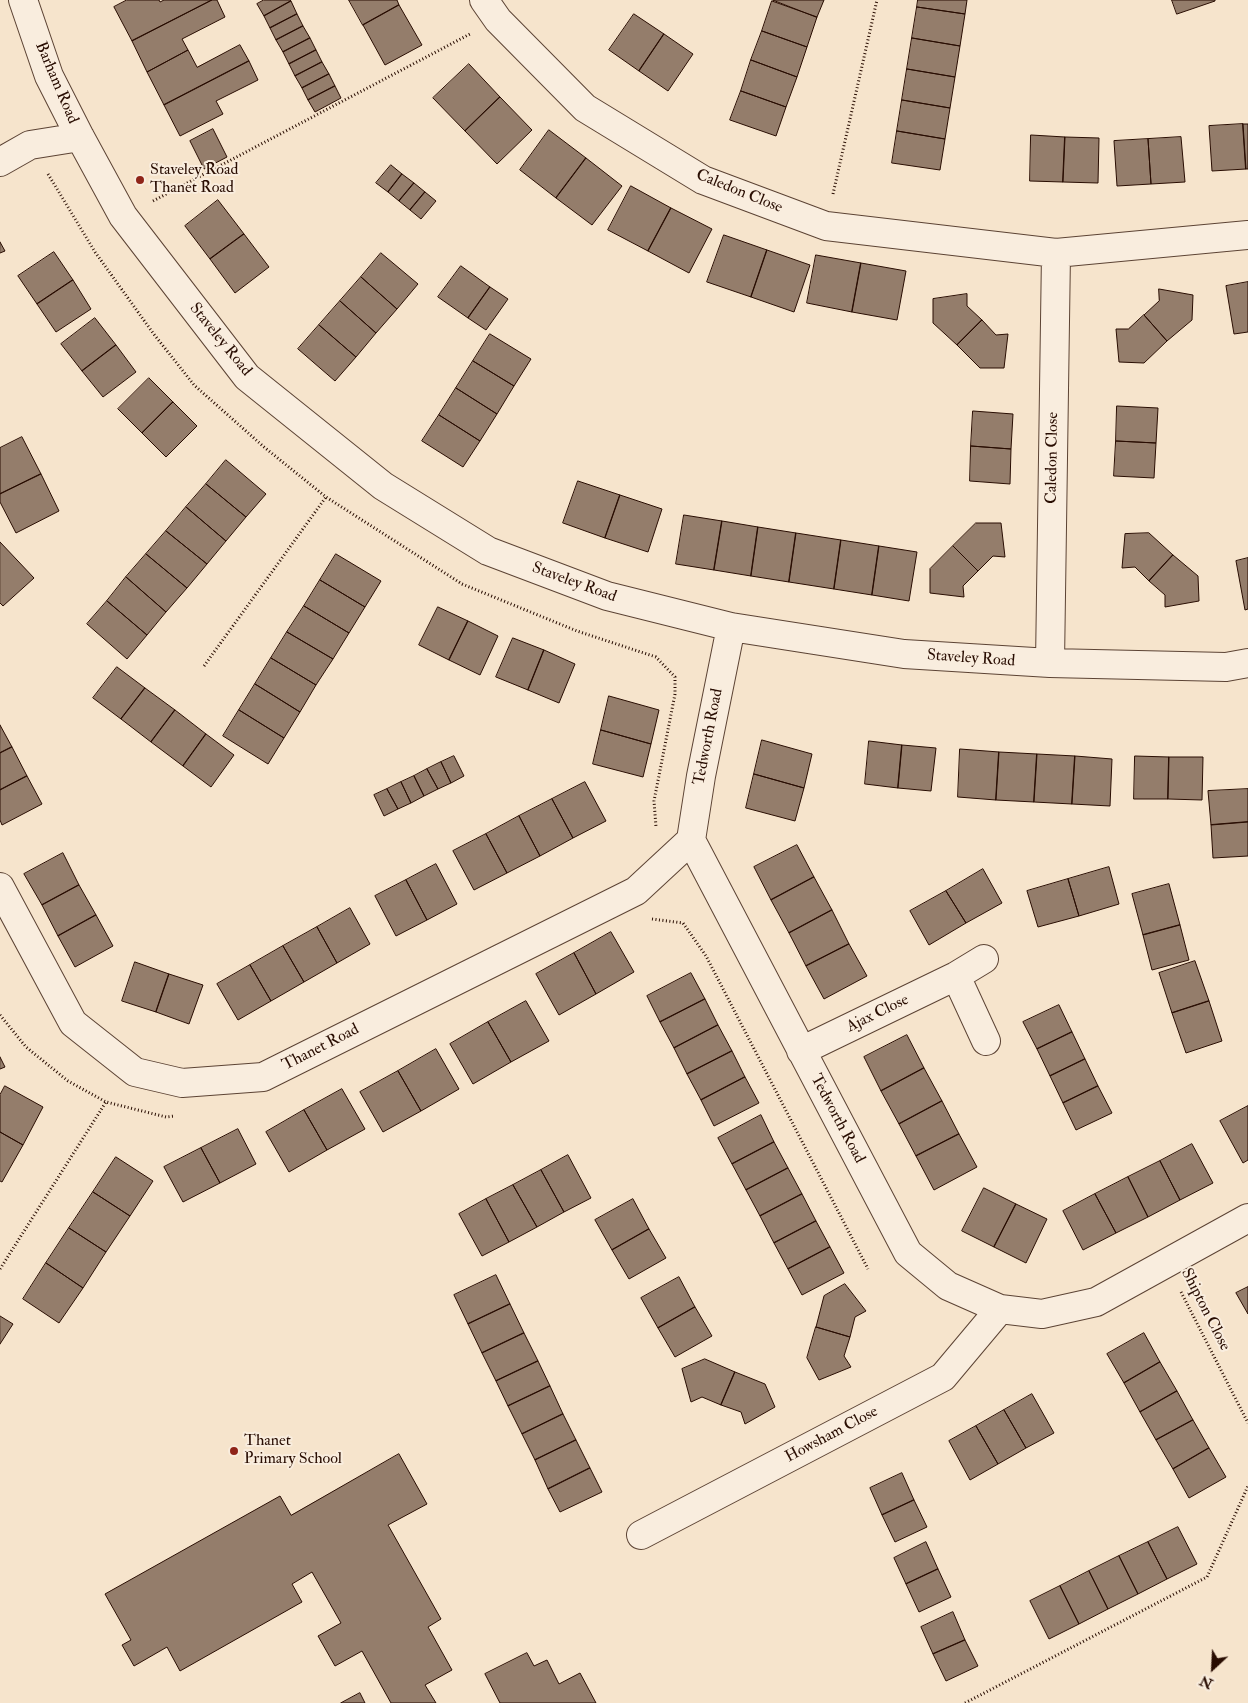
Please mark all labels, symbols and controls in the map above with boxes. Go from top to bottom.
street label: Barham Road [30,39,82,127]
place label: Staveley Road Thanet Road [150,161,238,199]
street label: Caledon Close [693,166,785,218]
marker: Staveley Road Thanet Road [134,174,146,186]
street label: Staveley Road [185,300,255,380]
street label: Caledon Close [1043,412,1063,504]
street label: Staveley Road [529,559,619,607]
street label: Staveley Road [926,646,1016,672]
street label: Tedworth Road [690,687,728,787]
street label: Ajax Close [844,991,912,1037]
street label: Thanet Road [279,1020,363,1076]
street label: Tedworth Road [805,1071,869,1167]
street label: Shipton Close [1176,1266,1234,1354]
street label: Howsham Close [782,1403,882,1467]
place label: Thanet Primary School [244,1432,342,1470]
marker: Thanet Primary School [228,1445,240,1457]
north arrow [1188,1643,1238,1693]
text: N [1197,1672,1216,1692]

